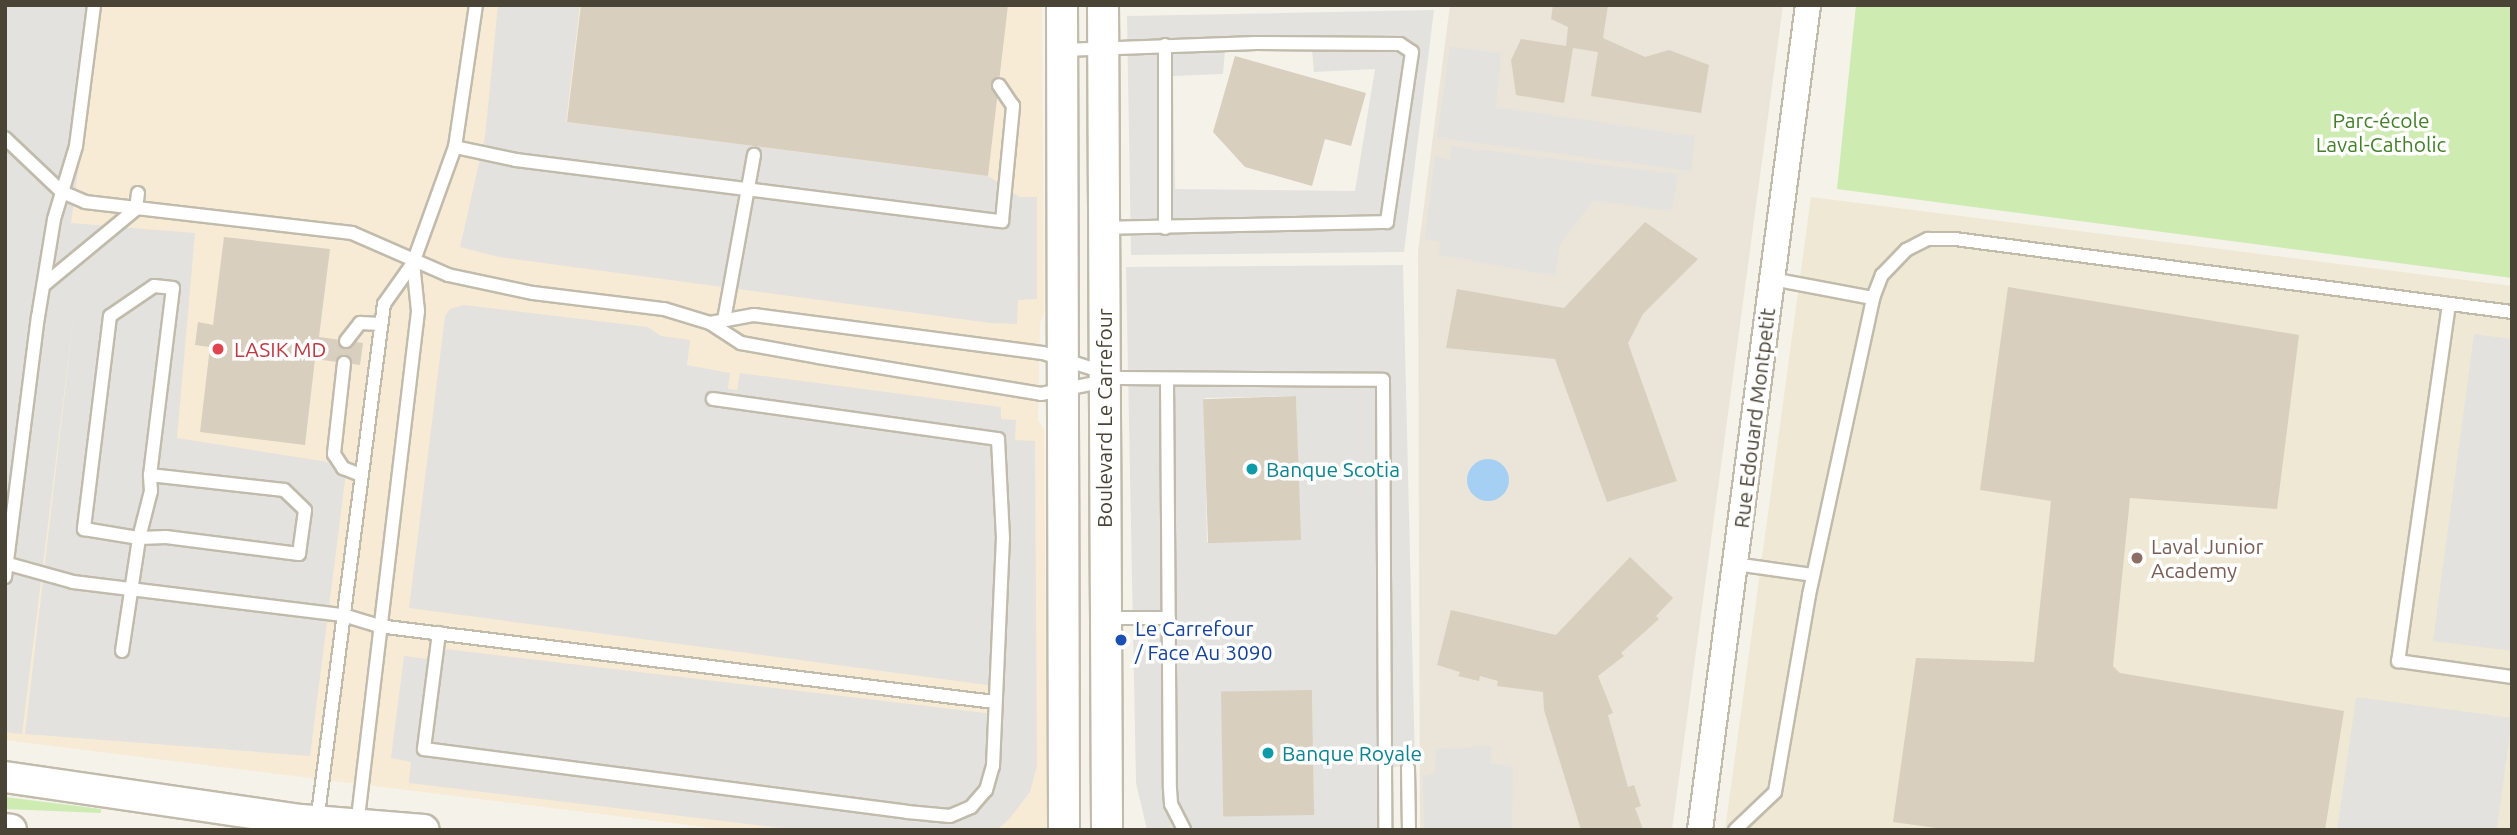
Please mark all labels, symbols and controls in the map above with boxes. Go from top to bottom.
park label: Parc-école Laval-Catholic [2316,107,2446,157]
street label: Rue Edouard Montpetit [1728,306,1780,530]
street label: Boulevard Le Carrefour [1091,308,1117,528]
place label: LASIK MD [234,336,326,362]
marker: LASIK MD [208,339,228,359]
place label: Banque Scotia [1266,456,1400,482]
marker: Banque Scotia [1244,461,1260,477]
place label: Laval Junior Academy [2151,533,2263,583]
marker: Laval Junior Academy [2129,550,2145,566]
place label: Le Carrefour / Face Au 3090 [1135,615,1273,665]
marker: Le Carrefour / Face Au 3090 [1113,632,1129,648]
place label: Banque Royale [1282,740,1422,766]
marker: Banque Royale [1260,745,1276,761]

